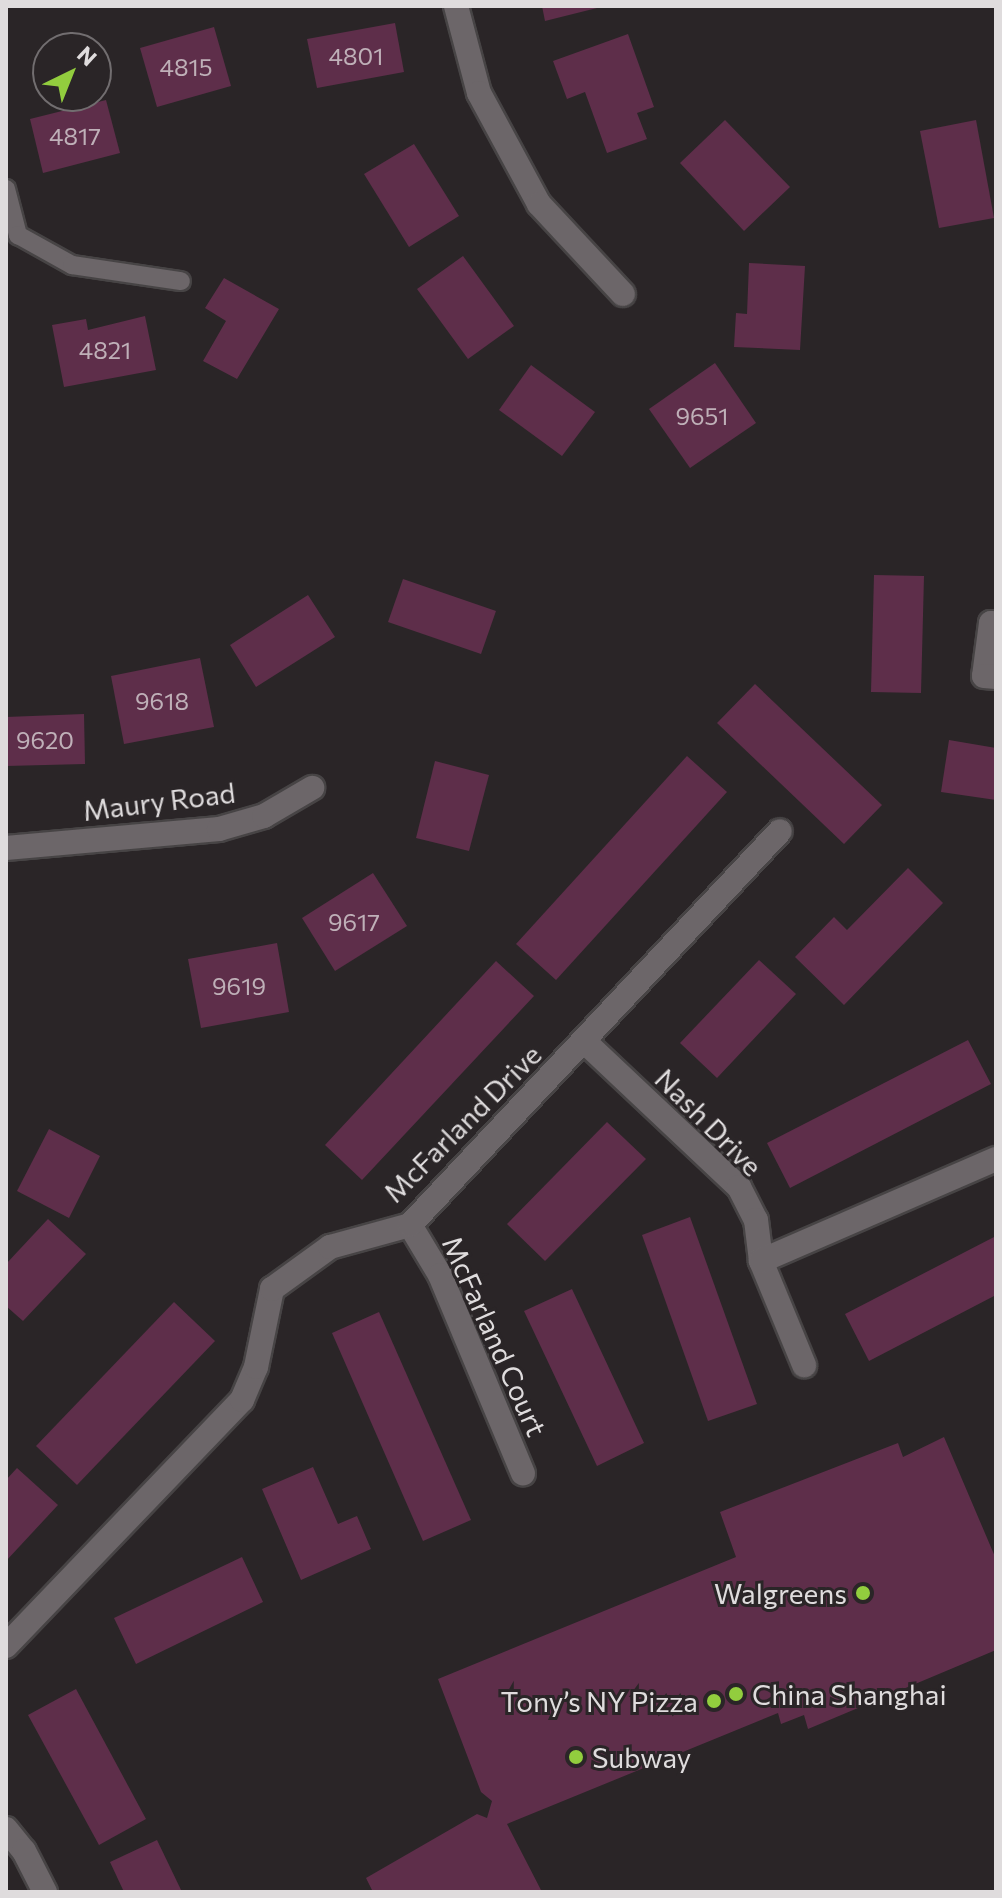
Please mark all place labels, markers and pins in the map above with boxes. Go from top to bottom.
place label: Walgreens [714,1576,847,1610]
marker: Walgreens [854,1584,872,1602]
place label: China Shanghai [752,1677,947,1711]
place label: Tony’s NY Pizza [501,1684,698,1718]
marker: China Shanghai [727,1685,745,1703]
marker: Tony’s NY Pizza [705,1692,723,1710]
place label: Subway [592,1740,691,1774]
marker: Subway [567,1748,585,1766]

